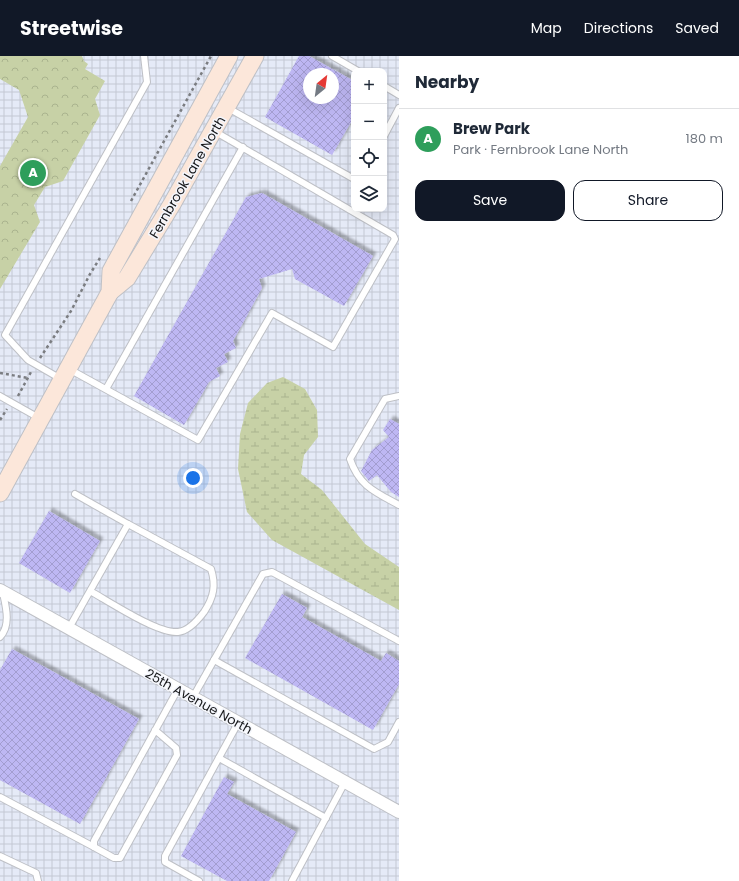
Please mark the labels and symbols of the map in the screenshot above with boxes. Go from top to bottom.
north arrow [303,68,339,104]
street label: Fernbrook Lane North [145,113,230,242]
pin: A [20,158,46,188]
your location [183,468,203,488]
street label: 25th Avenue North [142,664,256,739]

